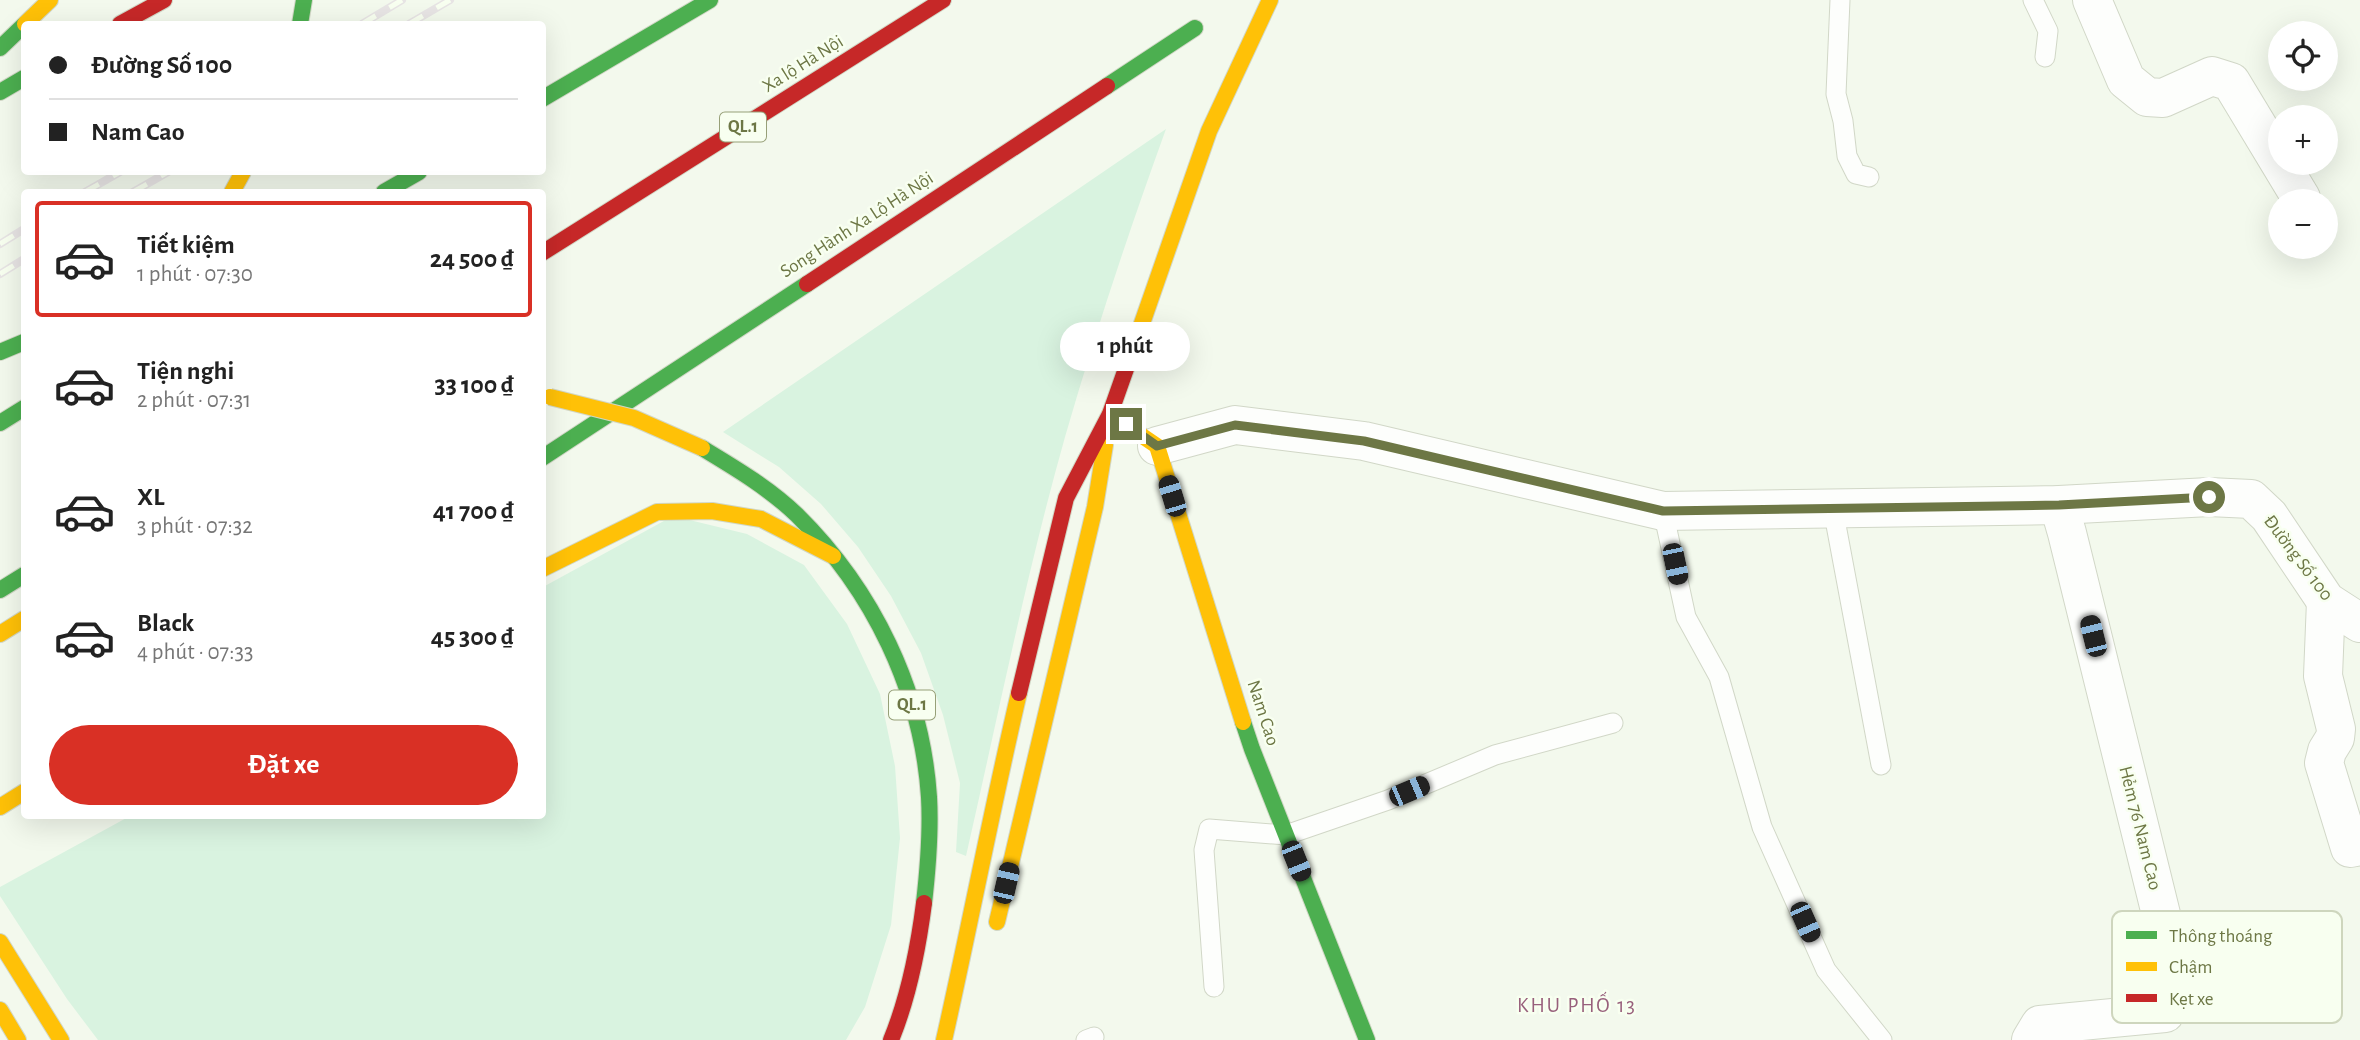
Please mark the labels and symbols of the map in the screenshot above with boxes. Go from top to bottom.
street label: Xa lộ Hà Nội [759,32,847,96]
road number: QL.1 [720,112,766,142]
street label: Song Hành Xa Lộ Hà Nội [777,169,937,281]
callout: 1 phút [1061,322,1191,372]
route end [1110,408,1142,440]
car [1156,473,1189,519]
route start [2193,481,2225,513]
street label: Đường Số 100 [2260,512,2336,604]
car [1661,541,1690,587]
car [2078,613,2109,659]
street label: Nam Cao [1244,678,1282,748]
road number: QL.1 [889,690,935,720]
street label: Hẻm 76 Nam Cao [2115,764,2165,892]
car [1386,773,1433,809]
car [1279,838,1314,884]
car [992,860,1021,906]
car [1787,899,1824,945]
legend [2112,911,2342,1023]
text: Thông thoáng [2169,927,2273,946]
text: Chậm [2169,958,2213,977]
text: Kẹt xe [2169,990,2214,1009]
district label: KHU PHỐ 13 [1517,991,1637,1016]

